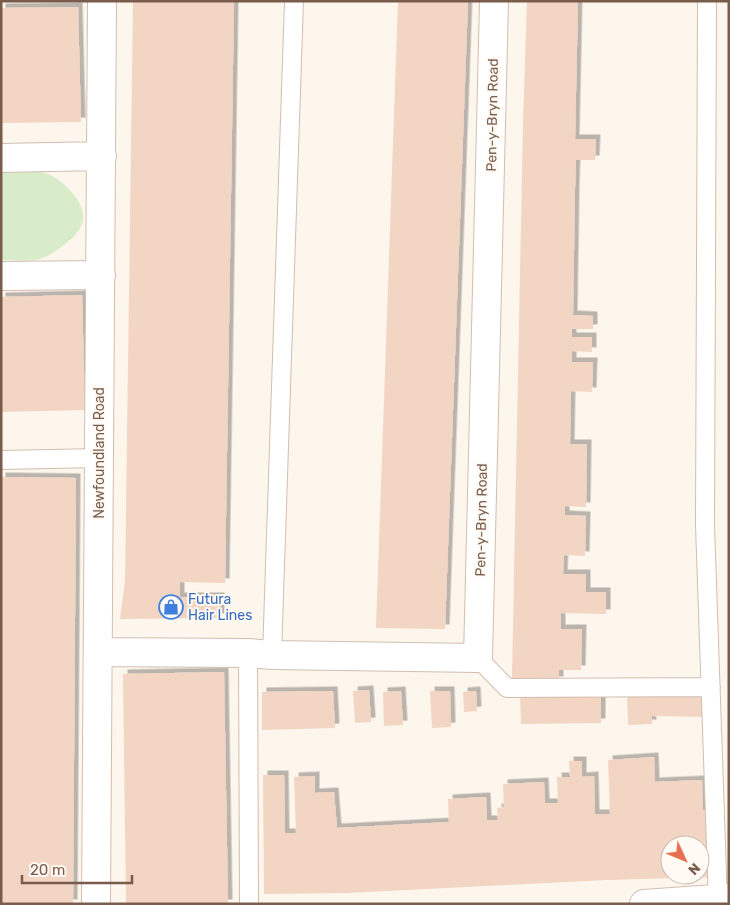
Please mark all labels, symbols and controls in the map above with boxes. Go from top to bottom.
street label: Pen-y-Bryn Road [483,58,502,172]
street label: Newfoundland Road [91,387,108,519]
street label: Pen-y-Bryn Road [472,463,491,577]
place label: Futura Hair Lines [188,591,252,624]
shop icon: Futura Hair Lines [158,594,184,620]
north arrow [660,835,710,885]
scale bar [22,852,132,884]
text: N [684,859,704,878]
text: 20 m [30,861,65,879]

